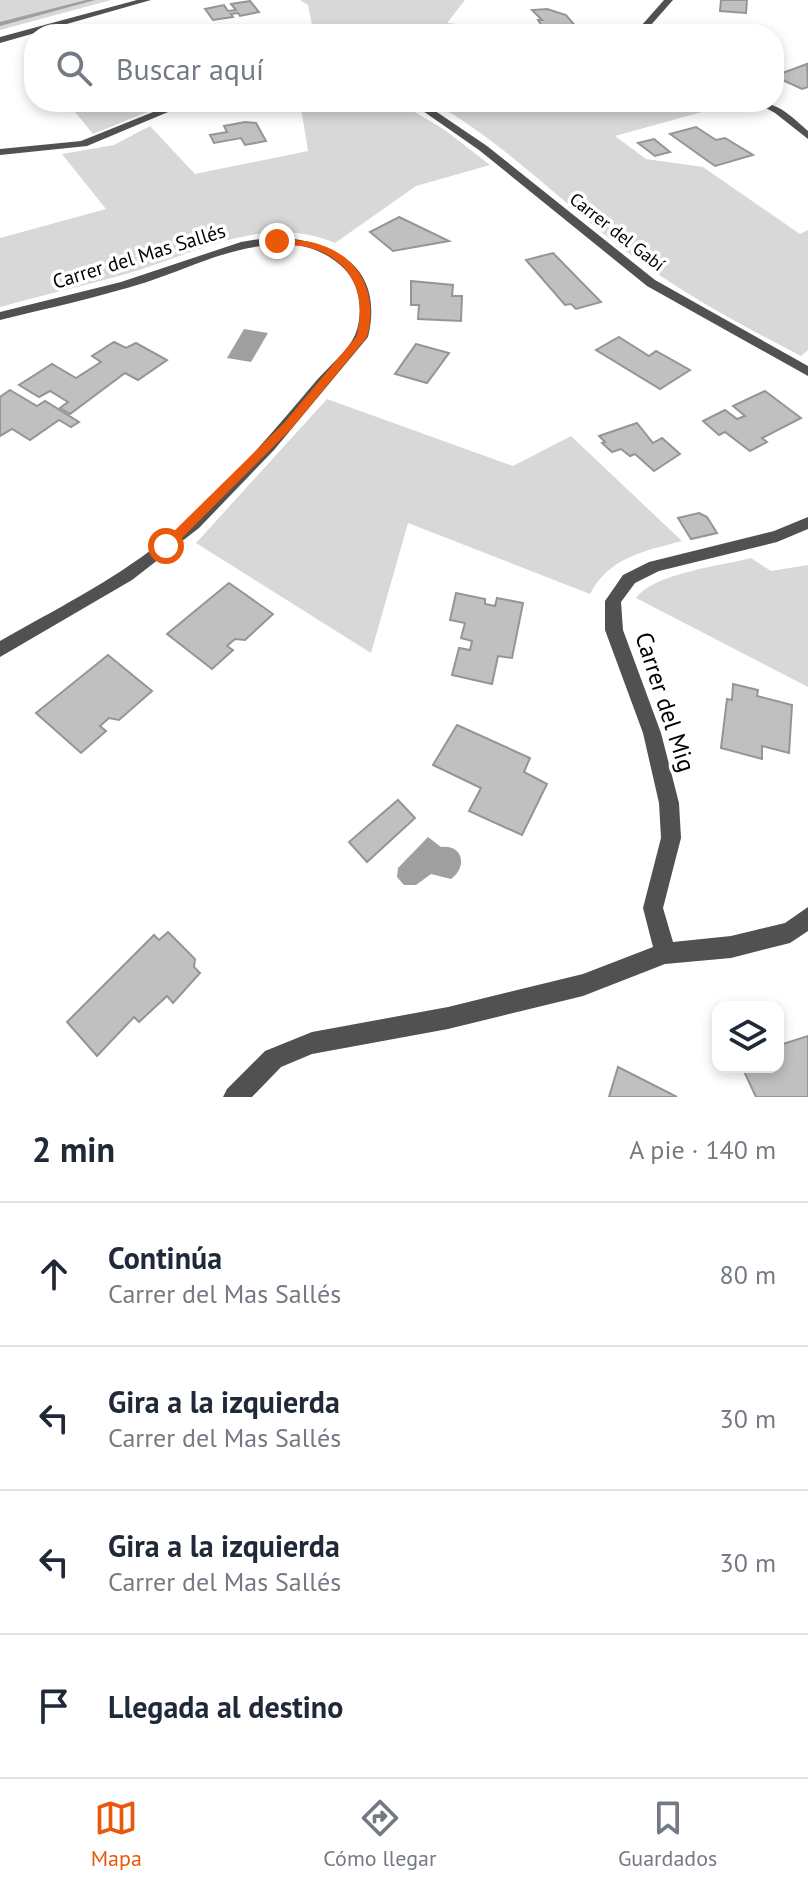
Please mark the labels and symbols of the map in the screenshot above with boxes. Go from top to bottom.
street label: Carrer del Gabí [565,187,670,276]
street label: Carrer del Mas Sallés [49,217,229,295]
route end [259,223,295,259]
route start [148,528,184,564]
street label: Carrer del Mig [628,628,703,776]

